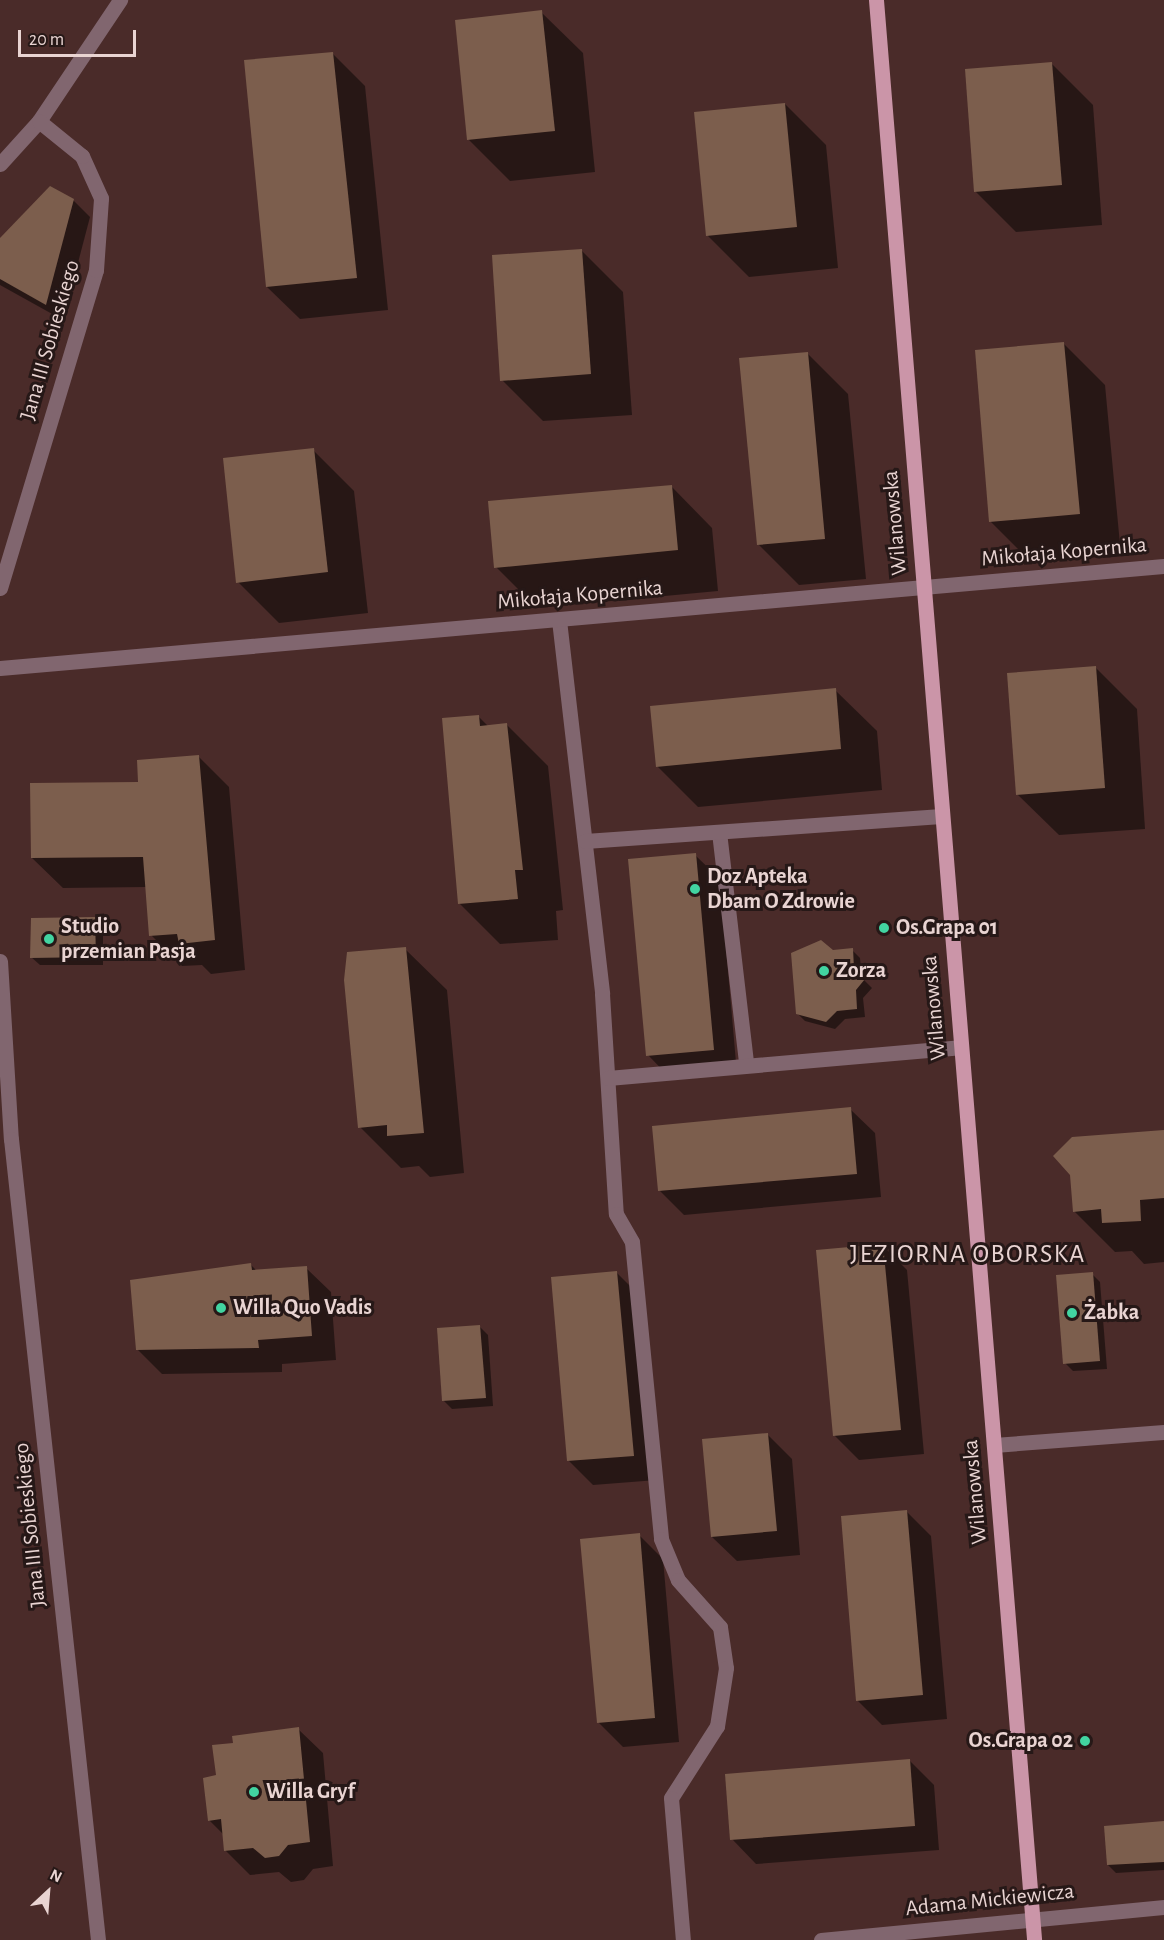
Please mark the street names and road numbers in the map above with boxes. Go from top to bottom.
street label: Jana III Sobieskiego [15,257,85,423]
street label: Wilanowska [877,470,913,576]
street label: Mikołaja Kopernika [980,532,1148,572]
street label: Mikołaja Kopernika [496,575,664,615]
street label: Wilanowska [916,955,952,1061]
street label: Wilanowska [957,1439,993,1545]
street label: Jana III Sobieskiego [8,1441,52,1609]
street label: Adama Mickiewicza [904,1878,1076,1922]

